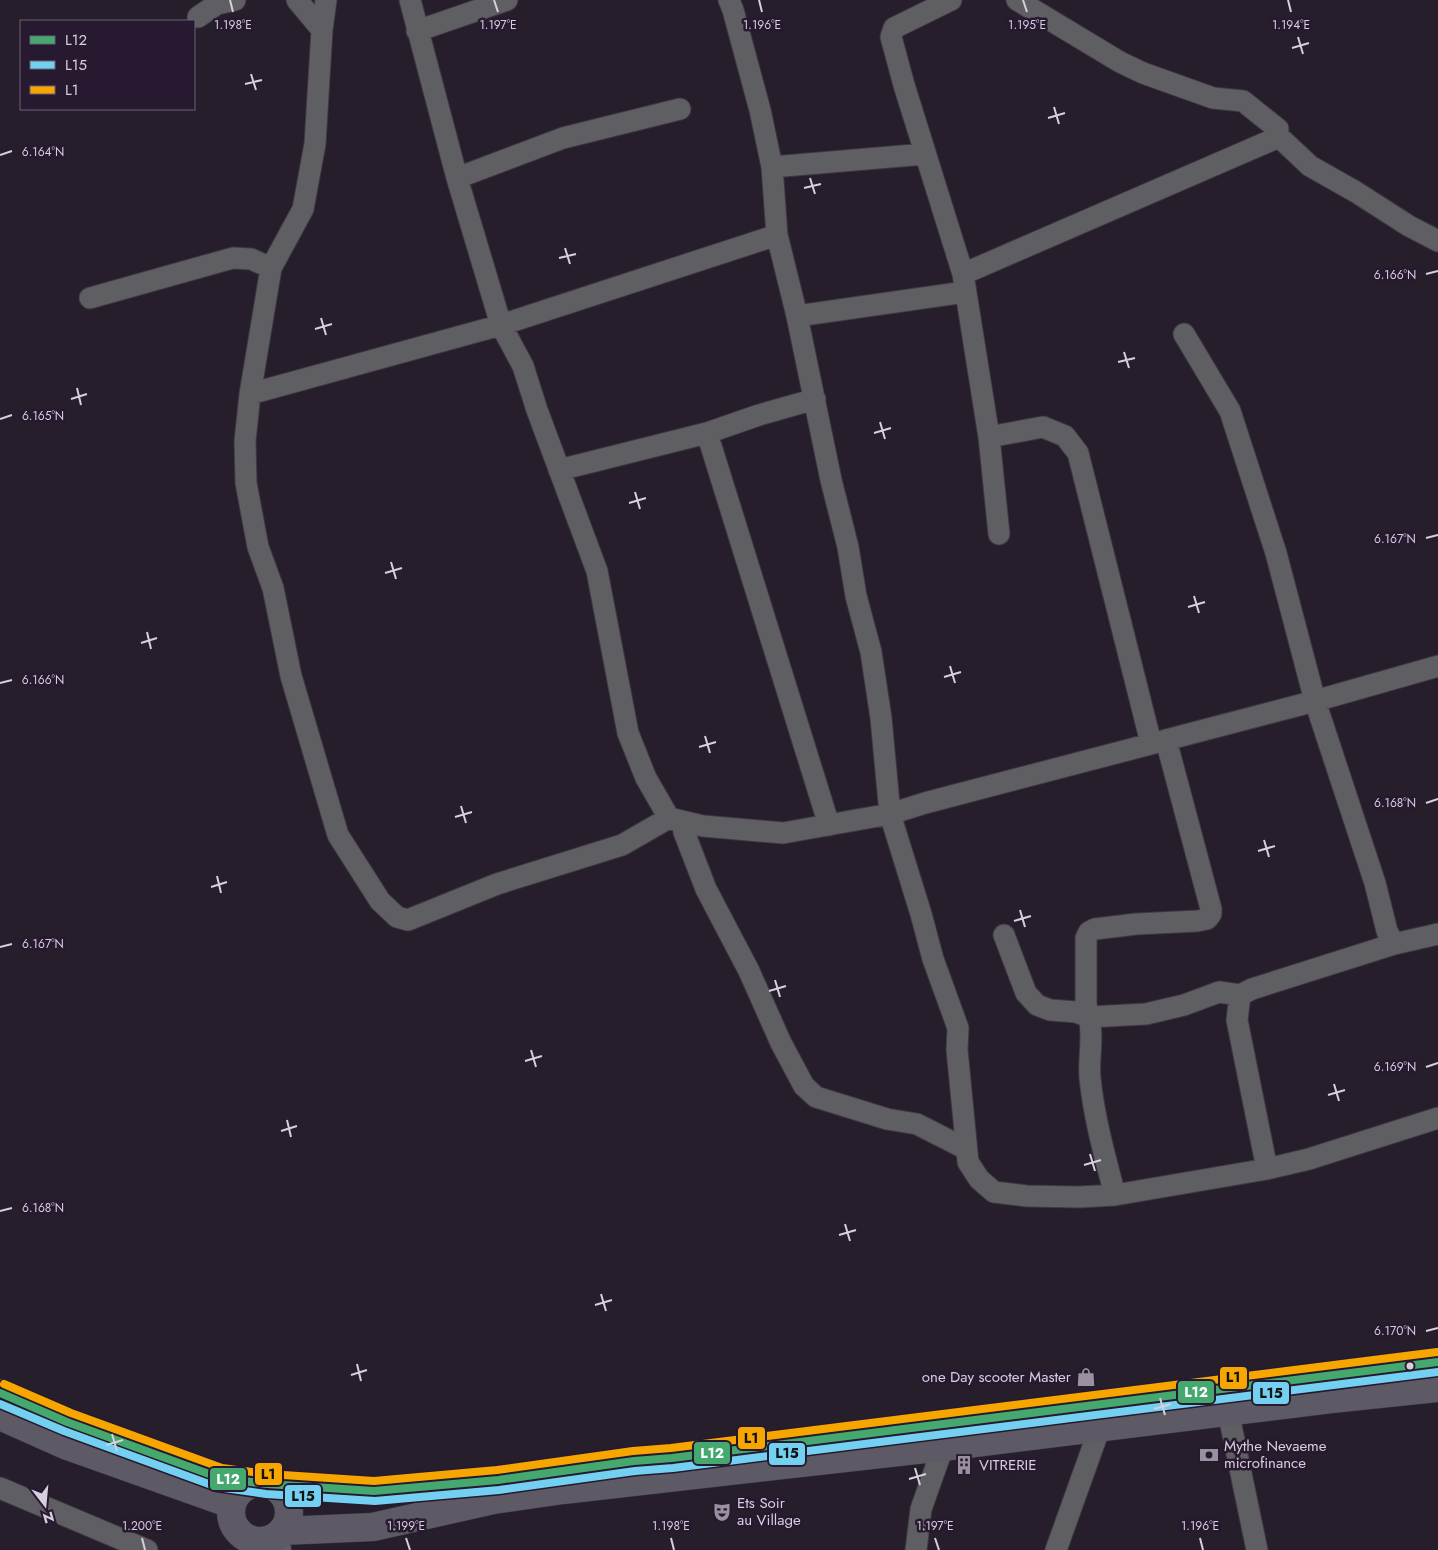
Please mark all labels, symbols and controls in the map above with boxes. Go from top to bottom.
text: 1.198°E [214,16,252,34]
text: 1.197°E [479,16,517,34]
text: 1.196°E [743,16,781,34]
text: 1.195°E [1008,16,1046,34]
text: 1.194°E [1272,16,1310,34]
legend [20,20,195,110]
text: L12 [65,29,87,51]
text: L15 [65,54,87,76]
text: L1 [65,79,79,101]
text: 6.164°N [22,143,64,161]
text: 6.166°N [1374,266,1416,284]
text: 6.165°N [22,407,64,425]
text: 6.167°N [1374,530,1416,548]
text: 6.166°N [22,671,64,689]
text: 6.168°N [1374,794,1416,812]
text: 6.167°N [22,935,64,953]
text: 6.169°N [1374,1058,1416,1076]
text: 6.168°N [22,1199,64,1217]
text: 6.170°N [1374,1322,1416,1340]
unlabelled marker [1405,1361,1415,1371]
place label: one Day scooter Master [922,1366,1072,1388]
shop icon: one Day scooter Master [1075,1366,1097,1388]
line badge: L1 [1219,1366,1248,1390]
text: L1 [1226,1367,1240,1387]
line badge: L12 [1177,1380,1215,1404]
line badge: L15 [1252,1381,1290,1405]
text: L12 [1184,1382,1208,1402]
text: L15 [1259,1383,1283,1403]
line badge: L1 [737,1426,766,1450]
text: L1 [744,1428,758,1448]
place label: Mythe Nevaeme microfinance [1224,1435,1327,1474]
line badge: L12 [693,1441,731,1465]
line badge: L15 [768,1442,806,1466]
text: L12 [700,1443,724,1463]
text: L15 [775,1443,799,1463]
bank icon: Mythe Nevaeme microfinance [1198,1444,1220,1466]
building icon: VITRERIE [953,1454,975,1476]
place label: VITRERIE [979,1454,1037,1476]
line badge: L1 [254,1462,283,1486]
text: L1 [261,1464,275,1484]
line badge: L12 [209,1467,247,1491]
text: L12 [216,1469,240,1489]
north arrow [20,1480,70,1530]
line badge: L15 [284,1484,322,1508]
text: L15 [291,1486,315,1506]
place label: Ets Soir au Village [737,1492,801,1531]
theatre icon: Ets Soir au Village [711,1501,733,1523]
text: N [40,1506,57,1529]
text: 1.200°E [122,1517,162,1535]
text: 1.199°E [387,1517,425,1535]
text: 1.198°E [652,1517,690,1535]
text: 1.197°E [916,1517,954,1535]
text: 1.196°E [1181,1517,1219,1535]

